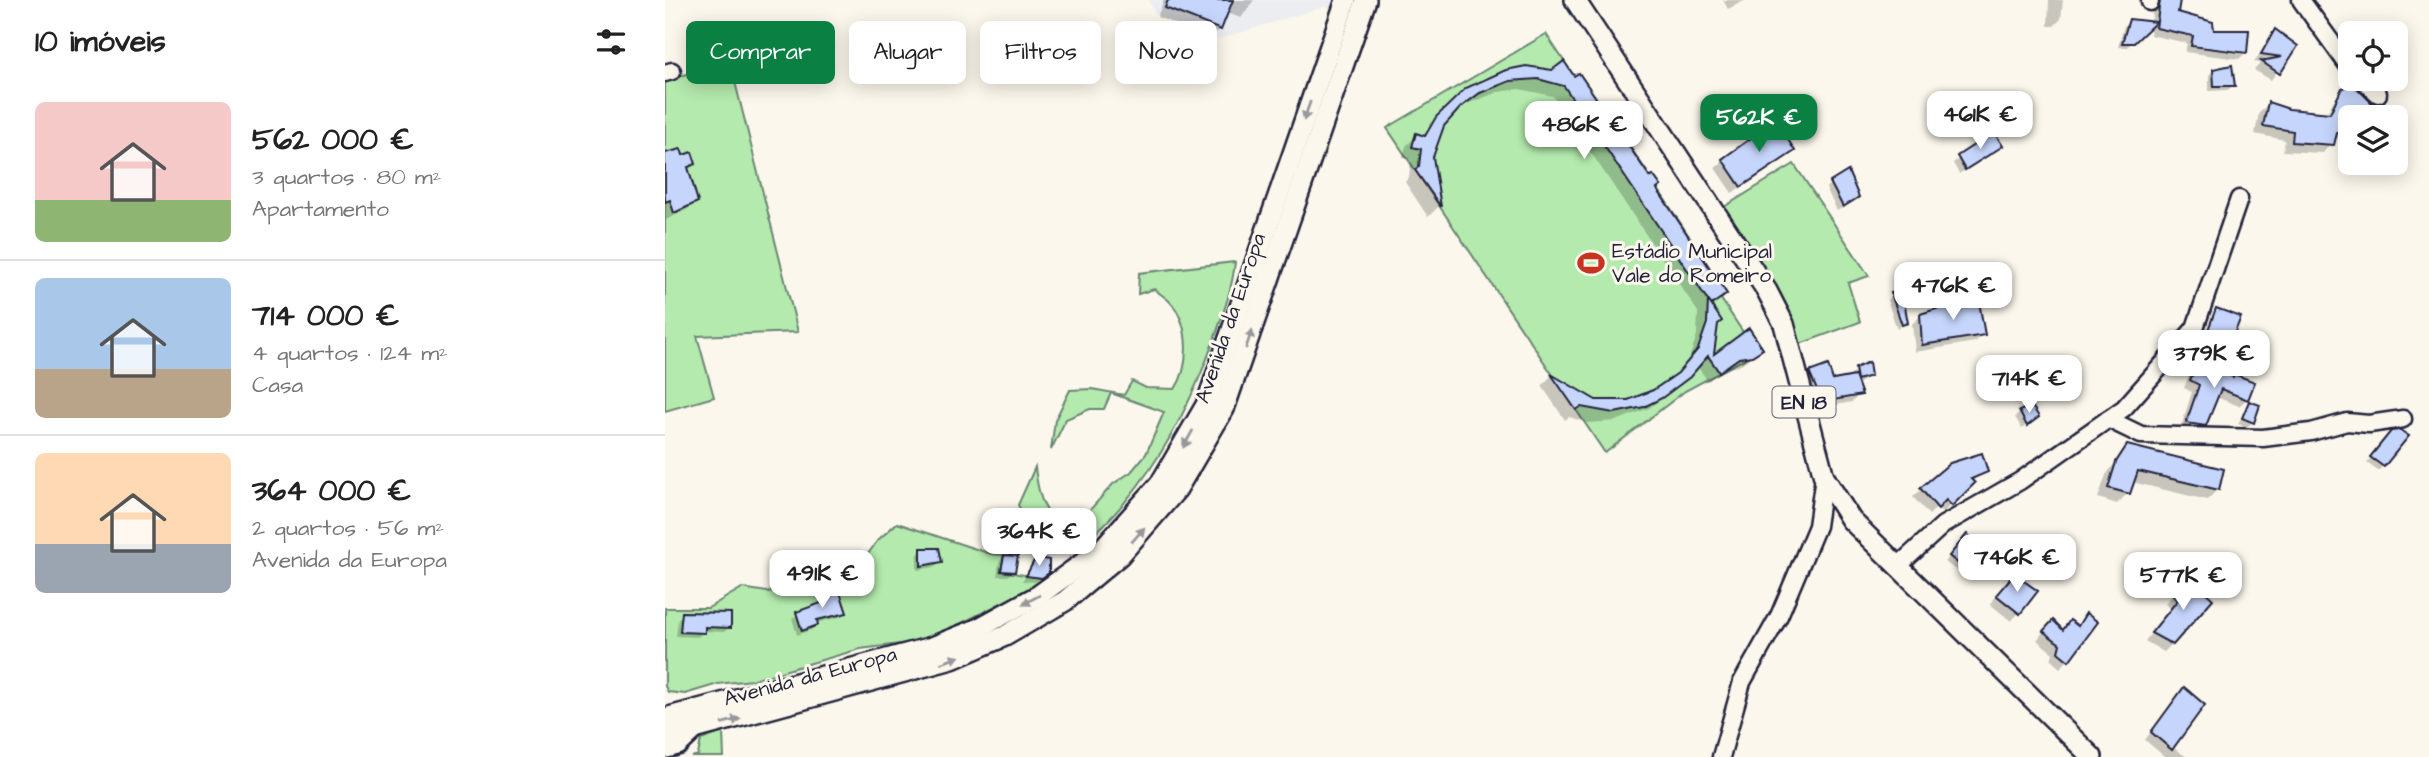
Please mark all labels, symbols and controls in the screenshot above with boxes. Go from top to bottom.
text: 10 imóveis [35,21,166,63]
chip: Comprar [686,21,835,84]
chip: Alugar [849,21,966,84]
chip: Filtros [980,21,1101,84]
chip: Novo [1115,21,1217,84]
map controls [2338,21,2408,175]
button: locate [2338,21,2408,91]
icon: filters [592,23,630,61]
pin: 461K € [1923,92,2037,151]
pin: 562K € [1702,94,1816,154]
text: 461K € [1943,98,2017,130]
one-way arrow [1301,100,1312,121]
text: 562K € [1716,101,1802,133]
pin: 486K € [1527,102,1641,161]
button: layers [2338,105,2408,175]
text: 486K € [1541,108,1627,140]
text: 562 000 € [252,119,414,161]
icon: home [91,130,175,214]
text: 3 quartos · 80 m² [252,161,441,193]
text: Apartamento [252,193,389,225]
street label: Avenida da Europa [1188,229,1274,407]
place label: Estádio Municipal Vale do Romeiro [1612,237,1772,290]
sports icon: Estádio Municipal Vale do Romeiro [1576,248,1606,278]
pin: 476K € [1896,262,2010,322]
text: 476K € [1910,269,1996,301]
text: 714 000 € [252,295,399,337]
icon: home [91,306,175,390]
one-way arrow [1244,329,1254,350]
pin: 379K € [2157,330,2271,390]
text: 4 quartos · 124 m² [252,337,448,369]
text: 379K € [2174,337,2254,369]
pin: 714K € [1972,356,2086,415]
text: 714K € [1992,362,2066,394]
text: Casa [252,369,303,401]
road number: EN 18 [1773,386,1835,418]
one-way arrow [1182,430,1194,449]
text: 364 000 € [252,470,411,512]
icon: home [91,481,175,565]
pin: 364K € [982,508,1096,568]
text: 2 quartos · 56 m² [252,512,444,544]
text: 364K € [997,515,1081,547]
one-way arrow [1130,526,1146,544]
pin: 746K € [1960,534,2074,594]
text: 746K € [1974,541,2060,573]
text: Avenida da Europa [252,544,447,576]
pin: 491K € [765,550,879,610]
pin: 577K € [2126,552,2240,612]
text: 491K € [785,557,859,589]
text: 577K € [2140,559,2226,591]
one-way arrow [1021,594,1040,606]
street label: Avenida da Europa [720,639,900,714]
one-way arrow [940,654,961,665]
one-way arrow [720,715,742,726]

